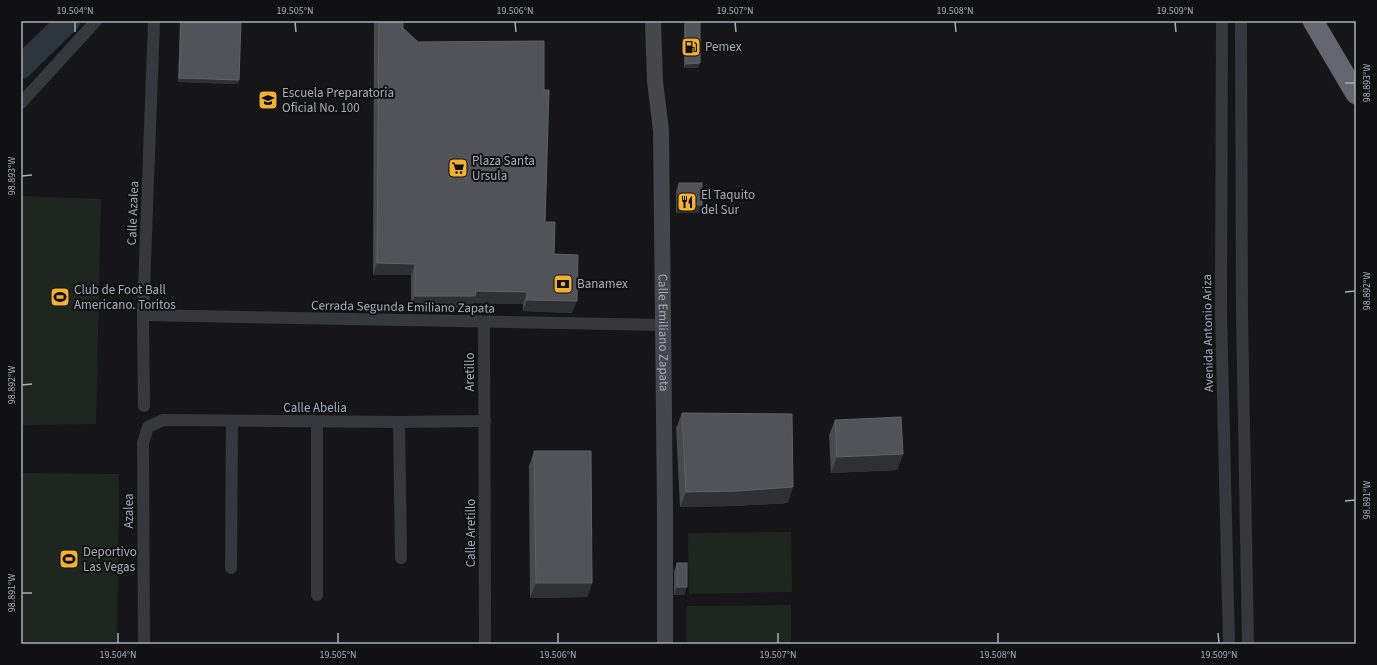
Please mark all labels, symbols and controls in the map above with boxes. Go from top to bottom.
text: 19.504°N [56,4,94,18]
text: 19.505°N [276,4,314,18]
text: 19.506°N [496,4,534,18]
text: 19.507°N [716,4,754,18]
text: 19.508°N [936,4,974,18]
text: 19.509°N [1156,4,1194,18]
fuel station icon: Pemex [680,36,702,58]
place label: Pemex [705,38,742,56]
text: 98.893°W [1360,64,1374,102]
place label: Escuela Preparatoria Oficial No. 100 [282,84,394,117]
school or university icon: Escuela Preparatoria Oficial No. 100 [257,89,279,111]
place label: Plaza Santa Ursula [472,152,535,185]
text: 98.893°W [5,157,19,195]
supermarket icon: Plaza Santa Ursula [447,157,469,179]
street label: Calle Azalea [123,180,143,246]
place label: El Taquito del Sur [701,186,755,219]
restaurant icon: El Taquito del Sur [676,191,698,213]
text: 98.892°W [1360,272,1374,310]
bank icon: Banamex [552,273,574,295]
street label: Calle Emiliano Zapata [654,274,673,392]
street label: Avenida Antonio Ariza [1198,274,1218,392]
place label: Banamex [577,275,628,293]
place label: Club de Foot Ball Americano. Toritos [74,281,176,314]
sports icon: Club de Foot Ball Americano. Toritos [49,286,71,308]
street label: Cerrada Segunda Emiliano Zapata [311,296,495,318]
street label: Aretillo [461,352,479,392]
text: 98.892°W [5,366,19,404]
street label: Calle Abelia [283,399,347,417]
text: 98.891°W [1360,481,1374,519]
street label: Azalea [120,494,138,528]
street label: Calle Aretillo [462,499,480,567]
place label: Deportivo Las Vegas [83,543,137,576]
sports icon: Deportivo Las Vegas [58,548,80,570]
text: 98.891°W [5,574,19,612]
text: 19.504°N [99,648,137,662]
text: 19.505°N [319,648,357,662]
text: 19.506°N [539,648,577,662]
text: 19.507°N [759,648,797,662]
text: 19.508°N [979,648,1017,662]
text: 19.509°N [1200,648,1238,662]

